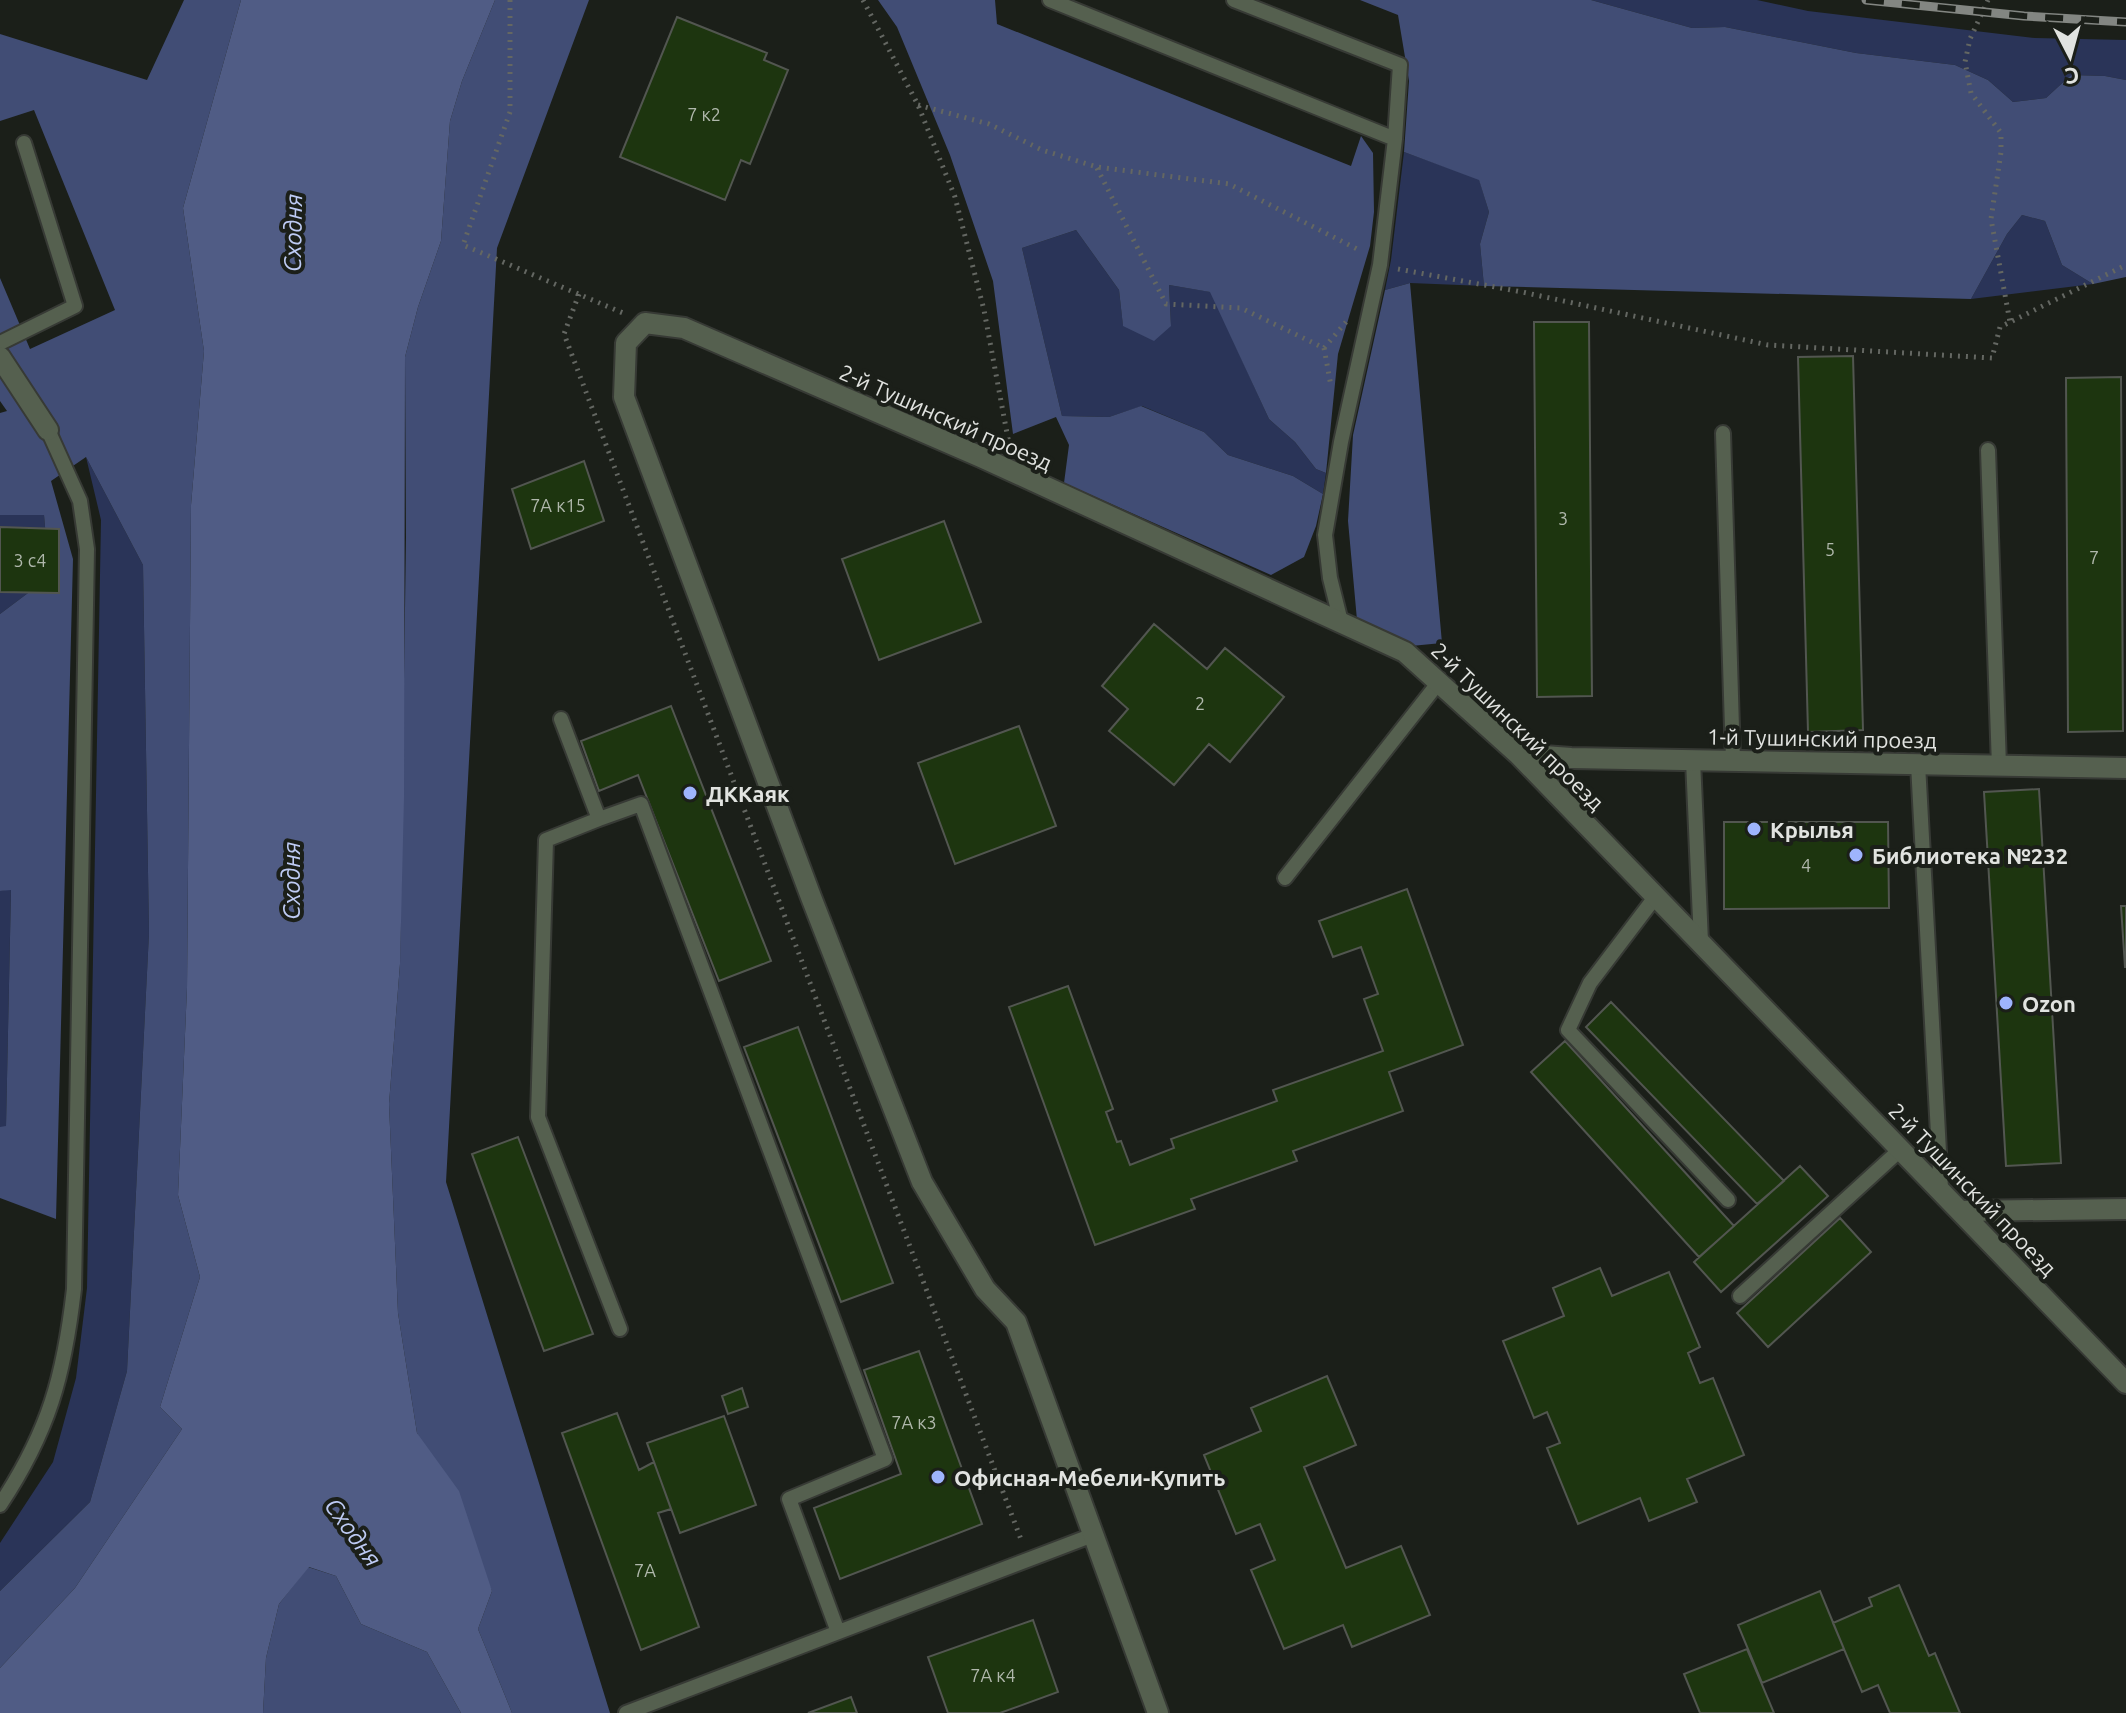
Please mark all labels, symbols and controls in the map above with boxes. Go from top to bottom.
north arrow [2030,16,2110,96]
text: С [2064,63,2080,90]
house number: 7 к2 [687,104,721,124]
water label: Сходня [279,194,307,272]
street label: 2-й Тушинский проезд [836,359,1056,475]
house number: 7А к15 [530,495,586,515]
house number: 3 [1558,508,1568,528]
house number: 5 [1825,539,1835,559]
house number: 7 [2089,547,2099,567]
house number: 3 с4 [14,550,46,570]
street label: 2-й Тушинский проезд [1427,637,1609,815]
house number: 2 [1195,693,1205,713]
street label: 1-й Тушинский проезд [1707,723,1937,753]
place label: ДККаяк [706,781,790,806]
marker: ДККаяк [681,784,699,802]
place label: Крылья [1770,817,1854,842]
marker: Крылья [1745,820,1763,838]
water label: Сходня [278,842,305,920]
place label: Библиотека №232 [1872,843,2068,868]
marker: Библиотека №232 [1847,846,1865,864]
house number: 4 [1801,855,1811,875]
place label: Ozon [2022,991,2076,1016]
marker: Ozon [1997,994,2015,1012]
street label: 2-й Тушинский проезд [1884,1098,2062,1280]
house number: 7А к3 [891,1412,937,1432]
place label: Офисная-Мебели-Купить [954,1465,1225,1490]
marker: Офисная-Мебели-Купить [929,1468,947,1486]
water label: Сходня [319,1492,387,1572]
house number: 7А [634,1560,656,1580]
house number: 7А к4 [970,1665,1016,1685]

